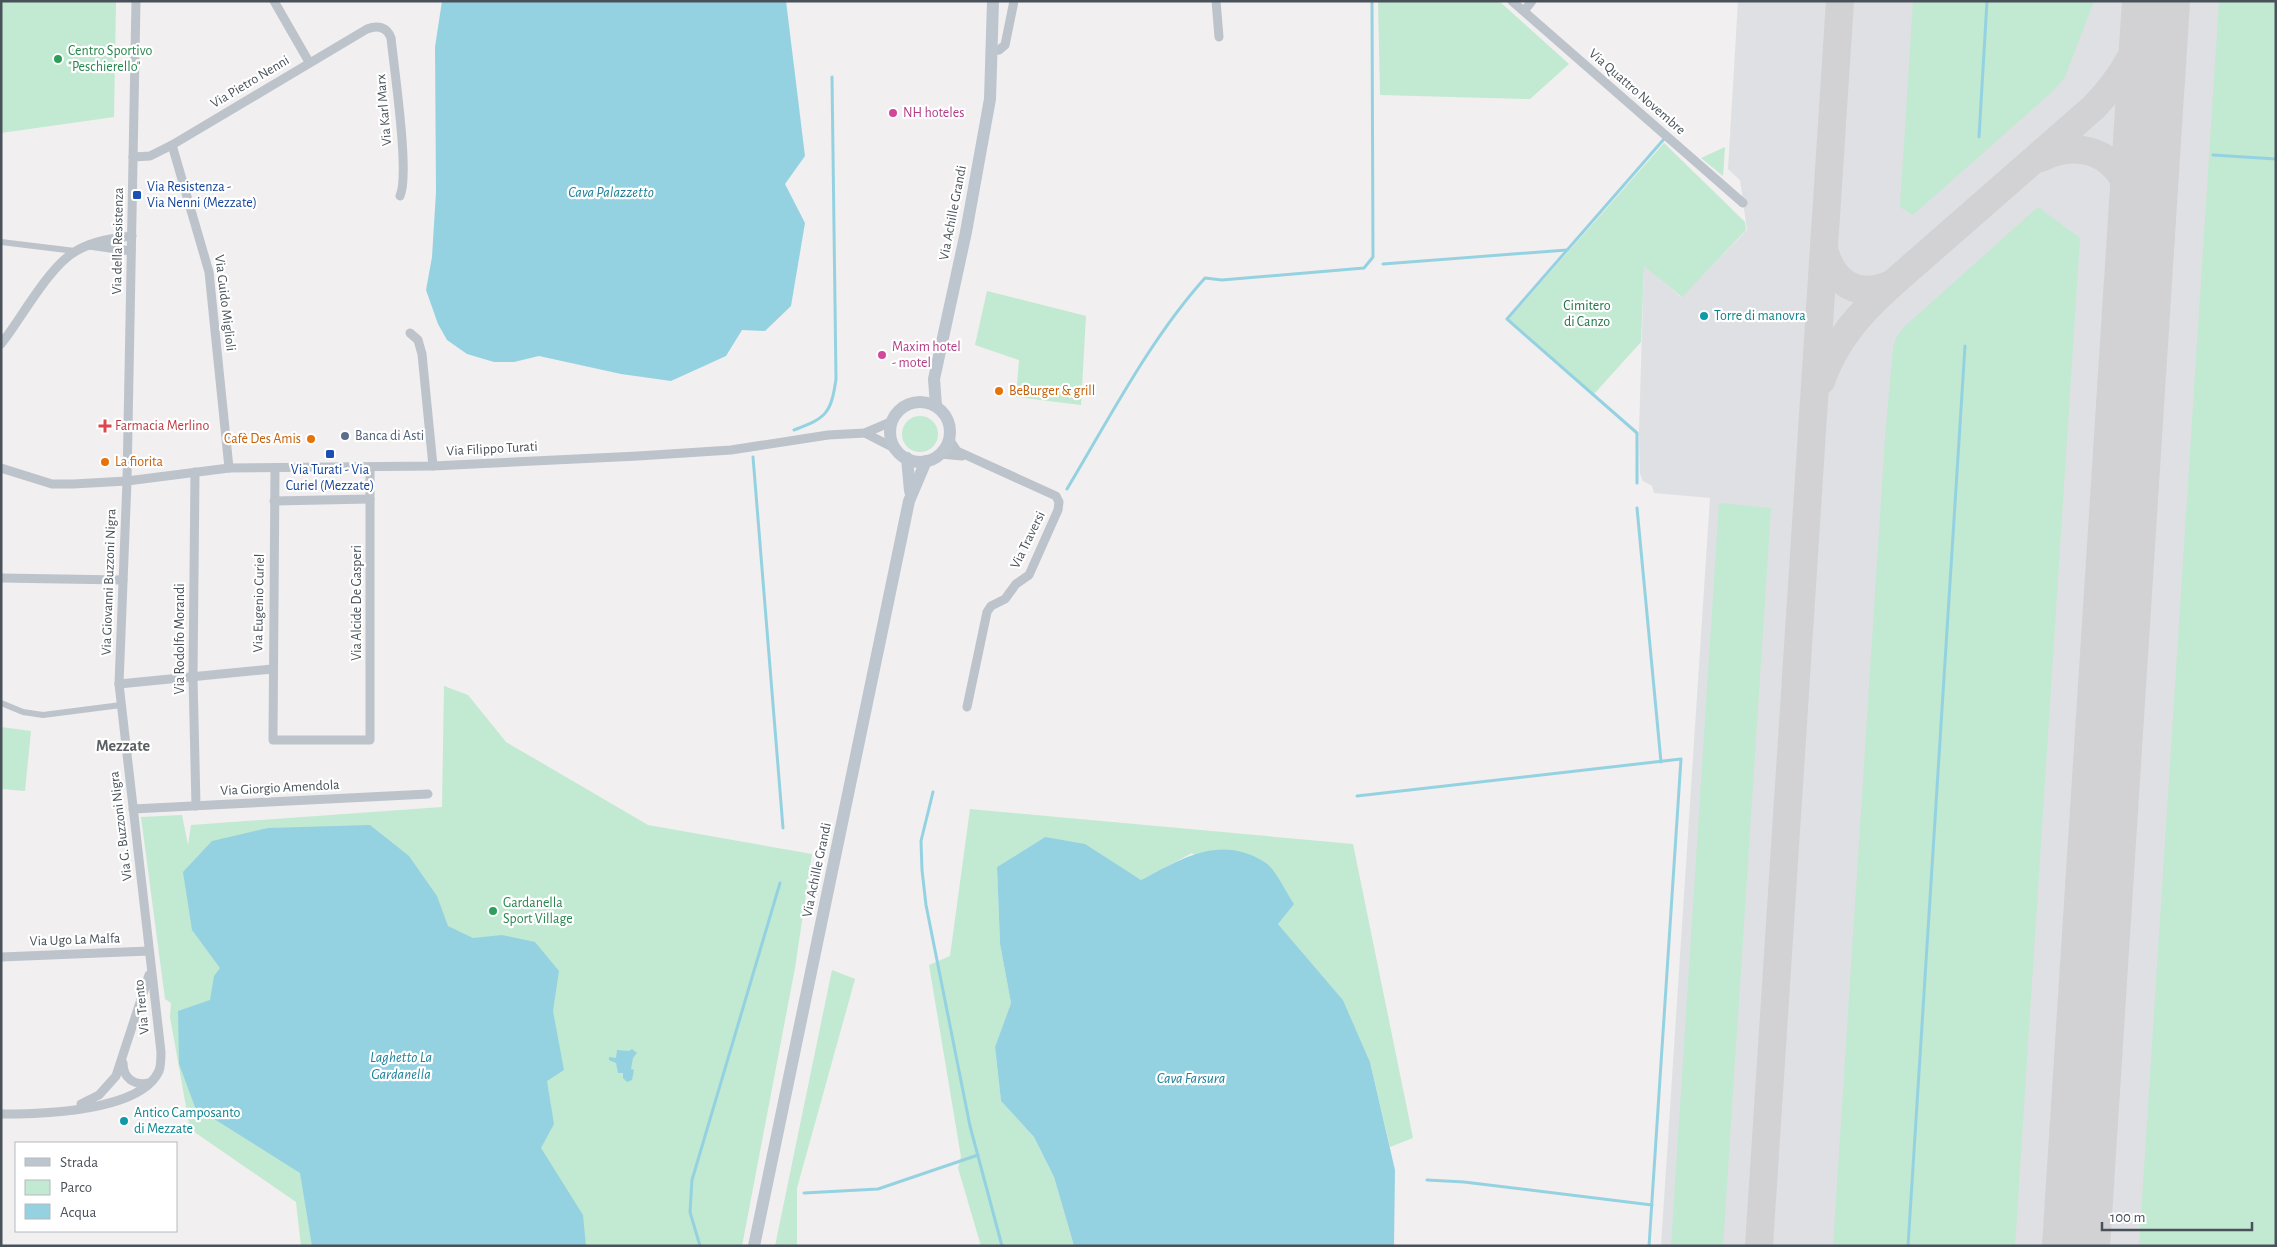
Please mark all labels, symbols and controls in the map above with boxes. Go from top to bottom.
place label: Centro Sportivo "Peschierello" [68,44,152,74]
street label: Via Quattro Novembre [1586,46,1688,138]
marker: Centro Sportivo "Peschierello" [52,53,64,65]
street label: Via Pietro Nenni [208,53,292,111]
street label: Via Karl Marx [374,73,394,147]
place label: NH hoteles [903,106,964,120]
marker: NH hoteles [887,107,899,119]
street label: Via Achille Grandi [937,164,969,262]
place label: Via Resistenza - Via Nenni (Mezzate) [147,180,257,210]
water label: Cava Palazzetto [568,185,654,200]
street label: Via della Resistenza [110,187,126,295]
marker: Via Resistenza - Via Nenni (Mezzate) [131,189,143,201]
street label: Via Guido Miglioli [212,254,238,352]
park label: Cimitero di Canzo [1563,299,1611,329]
place label: Torre di manovra [1714,309,1806,323]
marker: Torre di manovra [1698,310,1710,322]
place label: Maxim hotel - motel [892,340,961,370]
marker: Maxim hotel - motel [876,349,888,361]
place label: BeBurger & grill [1009,384,1095,398]
marker: BeBurger & grill [993,385,1005,397]
place label: Farmacia Merlino [115,419,210,433]
marker: Farmacia Merlino [99,420,111,432]
place label: Banca di Asti [355,429,424,443]
marker: Banca di Asti [339,430,351,442]
place label: Cafè Des Amis [224,432,301,446]
marker: Cafè Des Amis [305,433,317,445]
street label: Via Filippo Turati [446,440,538,458]
marker: Via Turati - Via Curiel (Mezzate) [324,448,336,460]
place label: La fiorita [115,455,163,469]
marker: La fiorita [99,456,111,468]
place label: Via Turati - Via Curiel (Mezzate) [286,463,374,493]
street label: Via Giovanni Buzzoni Nigra [99,508,119,656]
street label: Via Traversi [1008,509,1048,571]
street label: Via Alcide De Gasperi [350,545,364,661]
street label: Via Eugenio Curiel [251,554,267,652]
street label: Via Rodolfo Morandi [173,583,187,695]
district label: Mezzate [96,738,151,754]
street label: Via G. Buzzoni Nigra [107,770,135,882]
street label: Via Giorgio Amendola [220,778,340,798]
street label: Via Achille Grandi [800,821,834,919]
place label: Gardanella Sport Village [503,896,573,926]
marker: Gardanella Sport Village [487,905,499,917]
street label: Via Ugo La Malfa [29,931,121,949]
street label: Via Trento [132,979,152,1035]
water label: Laghetto La Gardanella [370,1050,432,1082]
water label: Cava Farsura [1157,1071,1225,1086]
place label: Antico Camposanto di Mezzate [134,1106,240,1136]
marker: Antico Camposanto di Mezzate [118,1115,130,1127]
legend [15,1142,178,1232]
text: Strada [60,1155,98,1170]
text: Parco [60,1180,92,1195]
scale bar [2102,1200,2252,1232]
text: Acqua [60,1205,96,1220]
text: 100 m [2110,1210,2145,1225]

